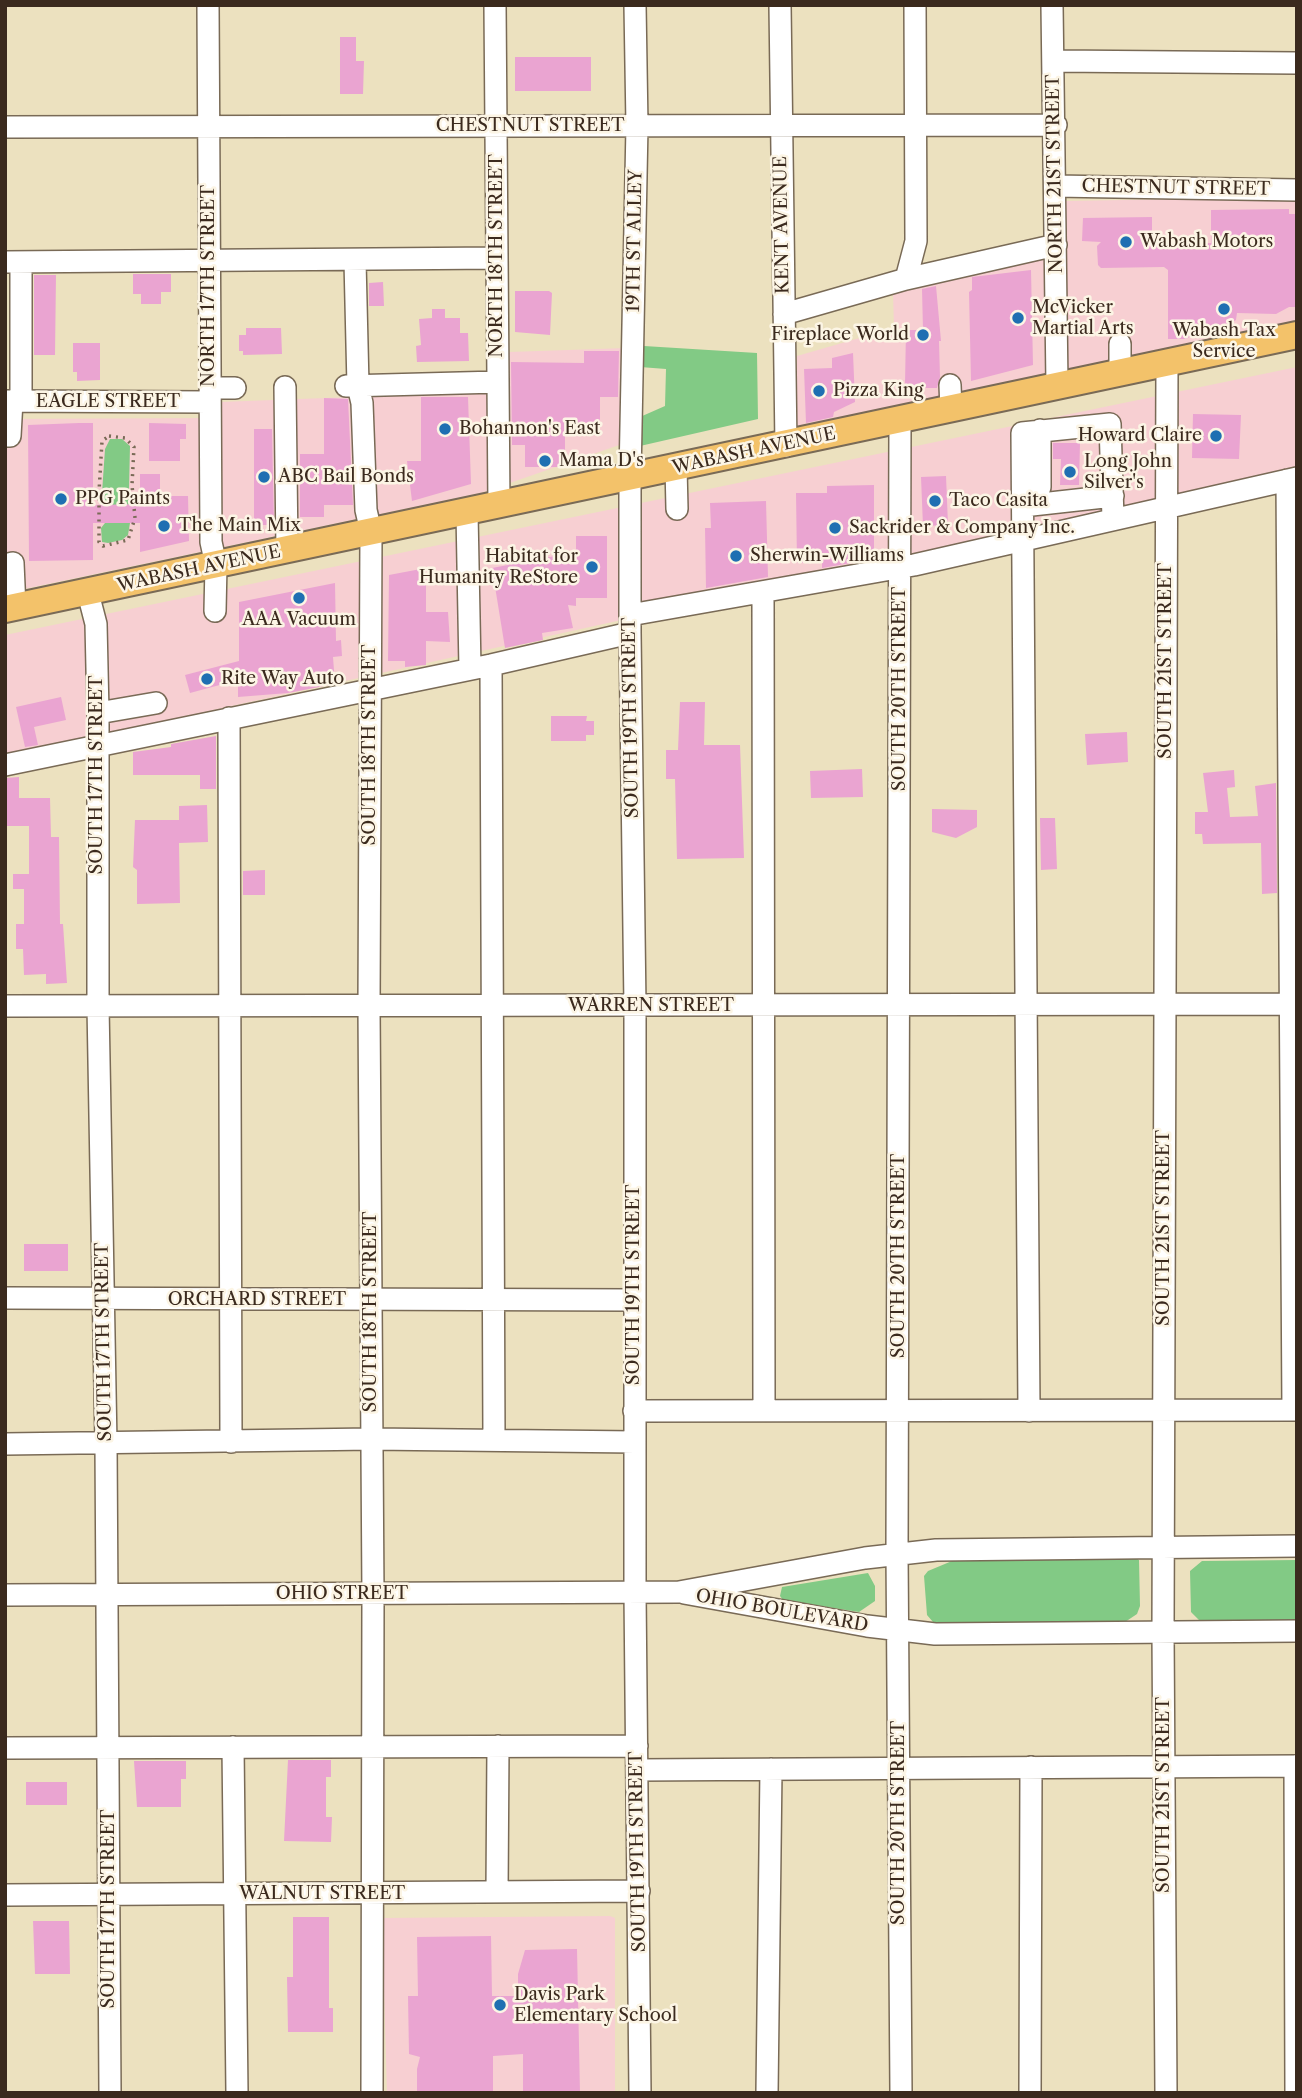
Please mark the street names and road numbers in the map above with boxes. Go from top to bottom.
street label: NORTH 21ST STREET [1042,74,1068,274]
street label: CHESTNUT STREET [436,115,624,137]
street label: NORTH 18TH STREET [486,154,508,358]
street label: KENT AVENUE [770,156,794,294]
street label: 19TH ST ALLEY [623,169,647,313]
street label: CHESTNUT STREET [1081,176,1271,200]
street label: NORTH 17TH STREET [198,185,220,387]
street label: EAGLE STREET [36,391,180,413]
street label: WABASH AVENUE [670,423,838,479]
street label: WABASH AVENUE [115,541,283,597]
street label: SOUTH 21ST STREET [1155,563,1177,759]
street label: SOUTH 20TH STREET [889,587,911,791]
street label: SOUTH 19TH STREET [618,617,644,819]
street label: SOUTH 18TH STREET [359,645,381,845]
street label: SOUTH 17TH STREET [86,675,108,875]
street label: WARREN STREET [568,995,734,1017]
street label: SOUTH 21ST STREET [1153,1130,1175,1326]
street label: SOUTH 20TH STREET [888,1154,910,1358]
street label: SOUTH 19TH STREET [623,1185,645,1385]
street label: SOUTH 18TH STREET [360,1212,382,1412]
street label: SOUTH 17TH STREET [91,1242,117,1442]
street label: ORCHARD STREET [168,1289,346,1311]
street label: OHIO STREET [276,1583,408,1605]
street label: OHIO BOULEVARD [694,1585,870,1637]
street label: SOUTH 21ST STREET [1153,1697,1175,1893]
street label: SOUTH 20TH STREET [888,1721,910,1925]
street label: SOUTH 19TH STREET [625,1751,651,1953]
street label: SOUTH 17TH STREET [98,1809,120,2009]
street label: WALNUT STREET [239,1883,405,1905]

